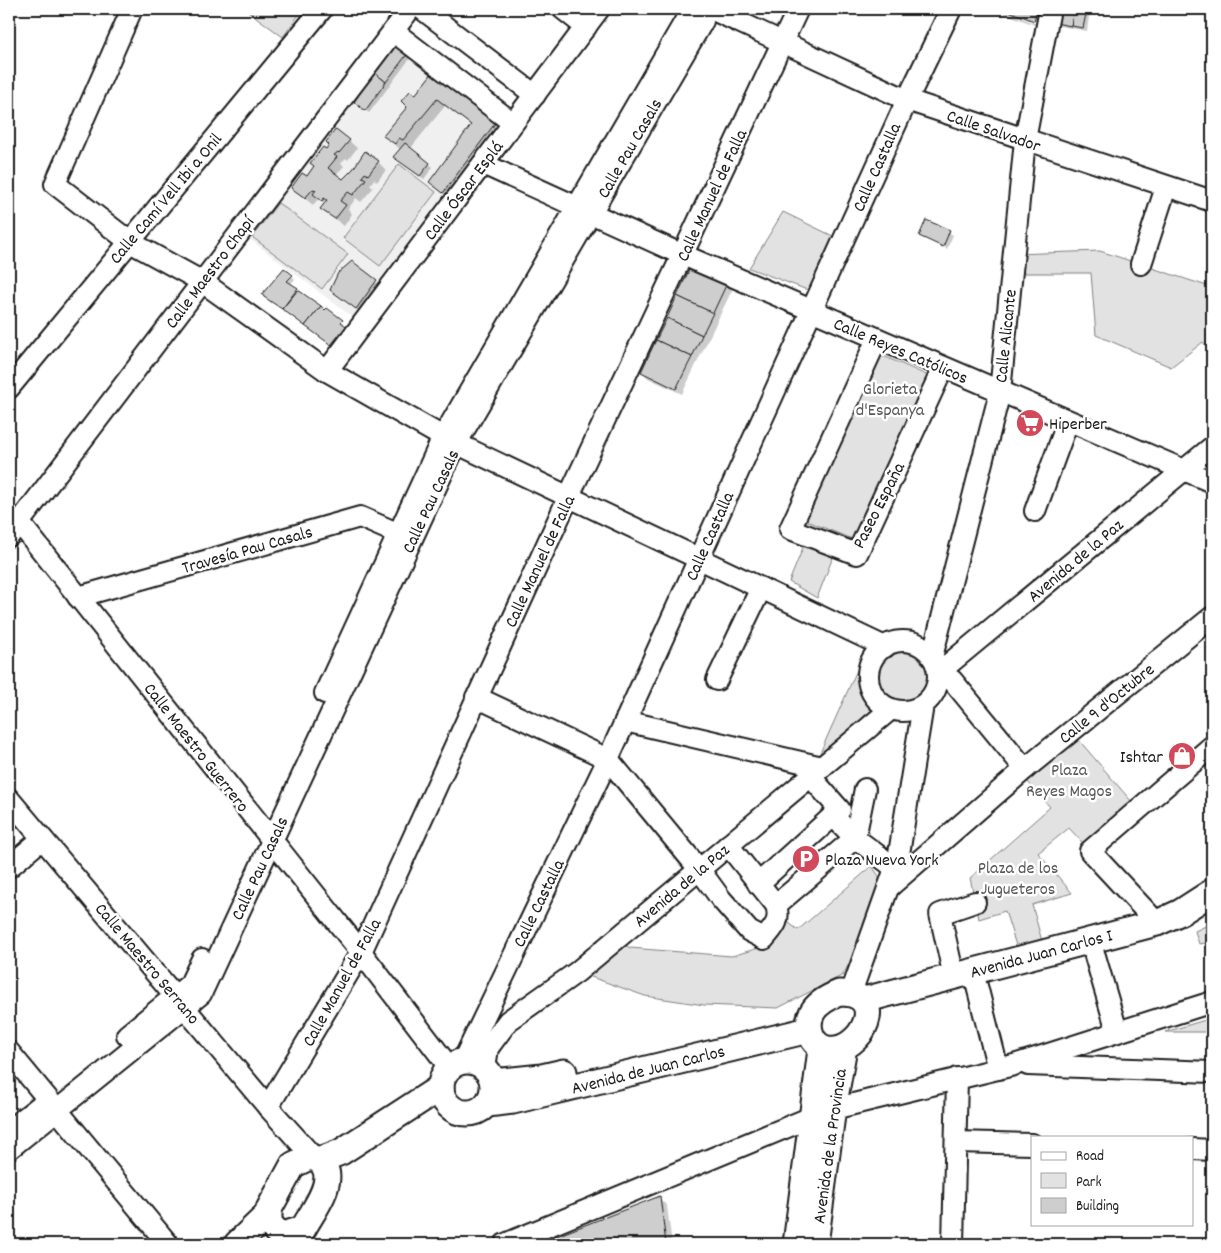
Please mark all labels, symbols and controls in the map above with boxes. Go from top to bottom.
street label: Calle Pau Casals [592,95,670,204]
street label: Calle Salvador [943,105,1044,160]
street label: Calle Castalla [848,119,909,216]
street label: Calle Manuel de Falla [672,125,755,266]
street label: Calle Camí Vell Ibi a Onil [105,128,230,270]
street label: Calle Óscar Esplá [419,136,511,247]
street label: Calle Maestro Chapí [160,211,263,335]
street label: Calle Alicante [990,288,1025,384]
street label: Calle Reyes Católicos [829,313,971,392]
park label: Glorieta d'Espanya [856,378,925,424]
supermarket icon: Hiperber [1015,408,1045,438]
place label: Hiperber [1049,413,1107,438]
street label: Calle Pau Casals [397,446,467,558]
street label: Paseo España [848,458,913,553]
street label: Calle Castalla [681,488,742,585]
street label: Calle Manuel de Falla [500,491,583,632]
street label: Avenida de la Paz [1023,514,1130,610]
street label: Travesía Pau Casals [179,521,316,582]
street label: Calle 9 d'Octubre [1054,658,1161,751]
street label: Calle Maestro Guerrero [136,678,254,819]
shop icon: Ishtar [1167,741,1197,771]
place label: Ishtar [1120,746,1163,771]
park label: Plaza Reyes Magos [1026,759,1112,805]
street label: Calle Pau Casals [226,813,296,925]
street label: Avenida de la Paz [629,839,736,935]
parking icon: Plaza Nueva York [791,844,821,874]
place label: Plaza Nueva York [825,849,939,874]
street label: Calle Castalla [508,855,573,952]
park label: Plaza de los Jugueteros [978,857,1058,903]
street label: Calle Maestro Serrano [88,898,204,1031]
street label: Calle Manuel de Falla [298,914,389,1052]
street label: Avenida Juan Carlos I [968,924,1116,986]
street label: Avenida de Juan Carlos [569,1040,728,1103]
street label: Avenida de la Provincia [808,1067,855,1225]
legend [1031,1136,1194,1226]
text: Road [1076,1146,1104,1168]
text: Park [1076,1172,1102,1194]
text: Building [1076,1196,1119,1218]

